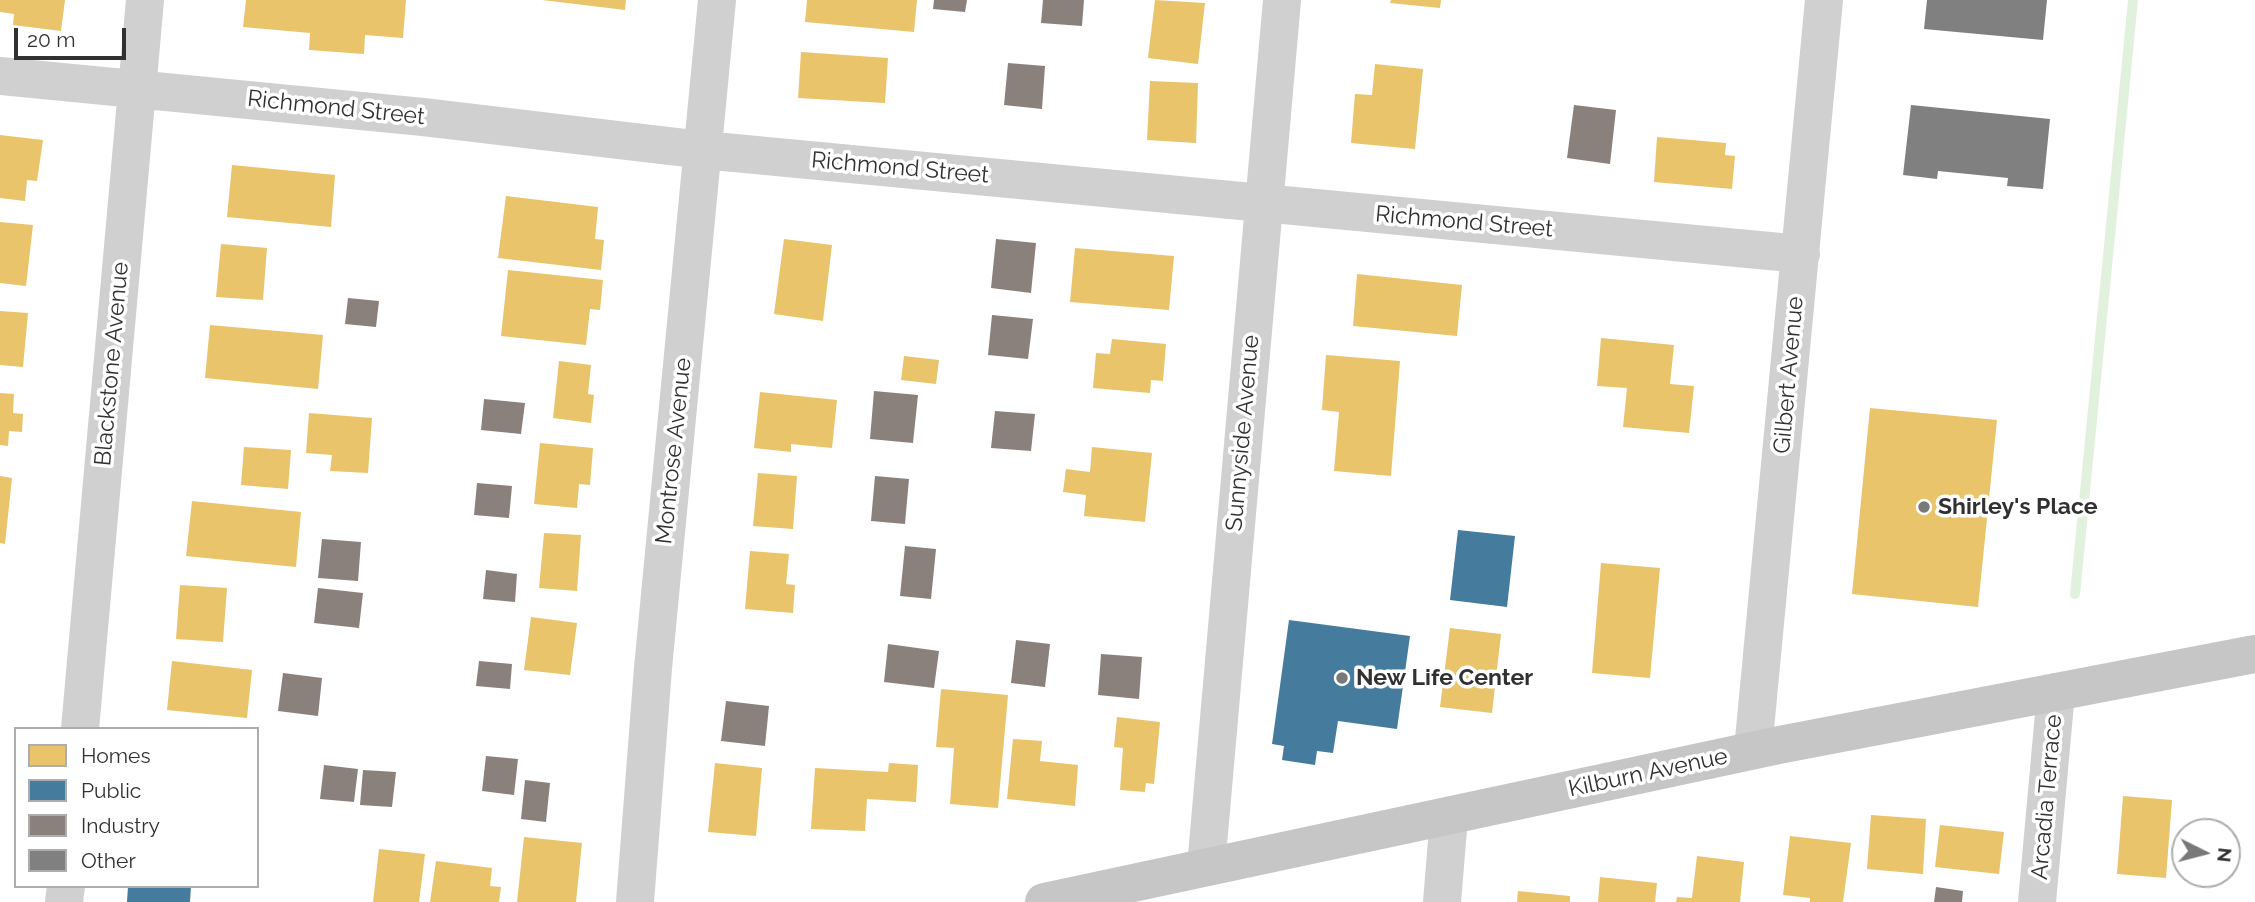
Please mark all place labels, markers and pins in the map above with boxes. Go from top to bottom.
place label: Shirley's Place [1938,493,2098,521]
marker: Shirley's Place [1916,499,1932,515]
place label: New Life Center [1356,664,1533,692]
marker: New Life Center [1334,670,1350,686]

